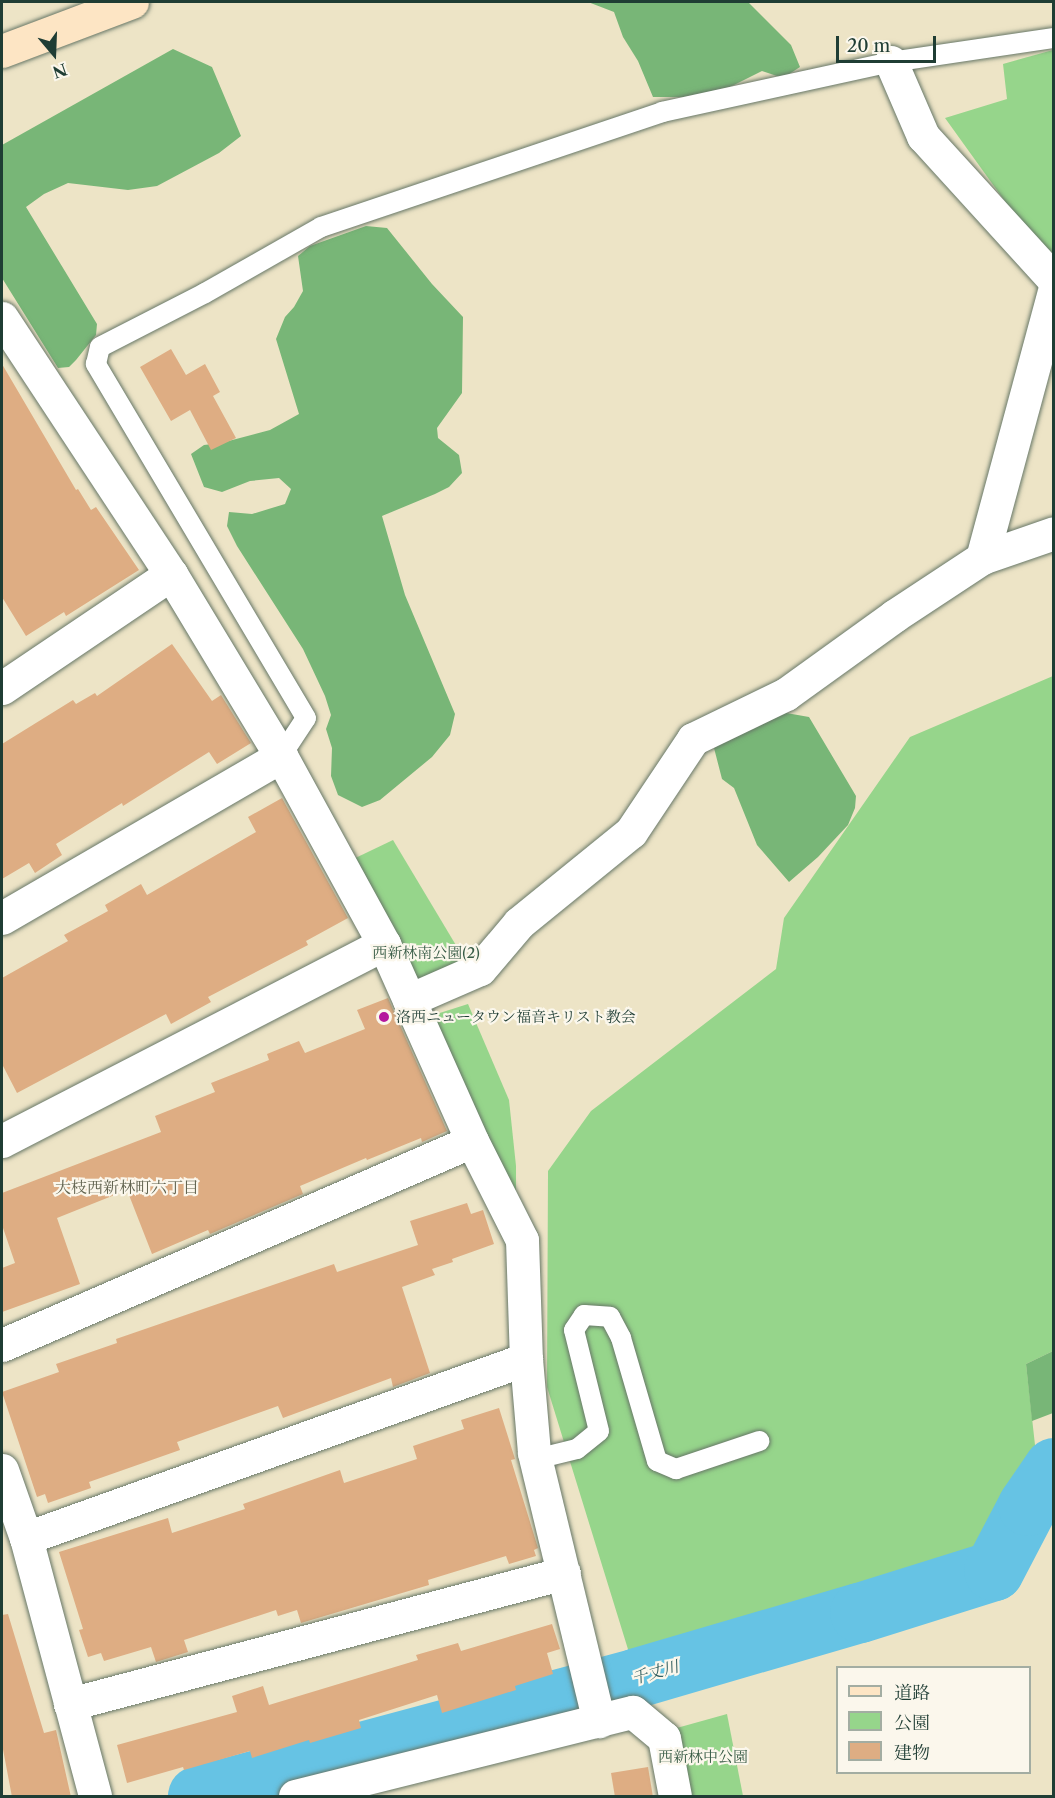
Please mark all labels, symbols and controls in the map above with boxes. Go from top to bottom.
north arrow [24,24,84,84]
scale bar [839,24,940,62]
text: 20 m [847,35,890,57]
text: N [50,59,70,83]
park label: 西新林南公園(2) [372,944,480,962]
place label: 洛西ニュータウン福音キリスト教会 [396,1008,636,1026]
marker: 洛西ニュータウン福音キリスト教会 [377,1010,391,1024]
district label: 大枝西新林町六丁目 [55,1177,199,1197]
water label: 千丈川 [629,1656,681,1688]
legend [836,1666,1031,1774]
text: 道路 [894,1682,930,1704]
text: 公園 [894,1712,930,1734]
text: 建物 [894,1742,930,1764]
park label: 西新林中公園 [658,1748,748,1766]

